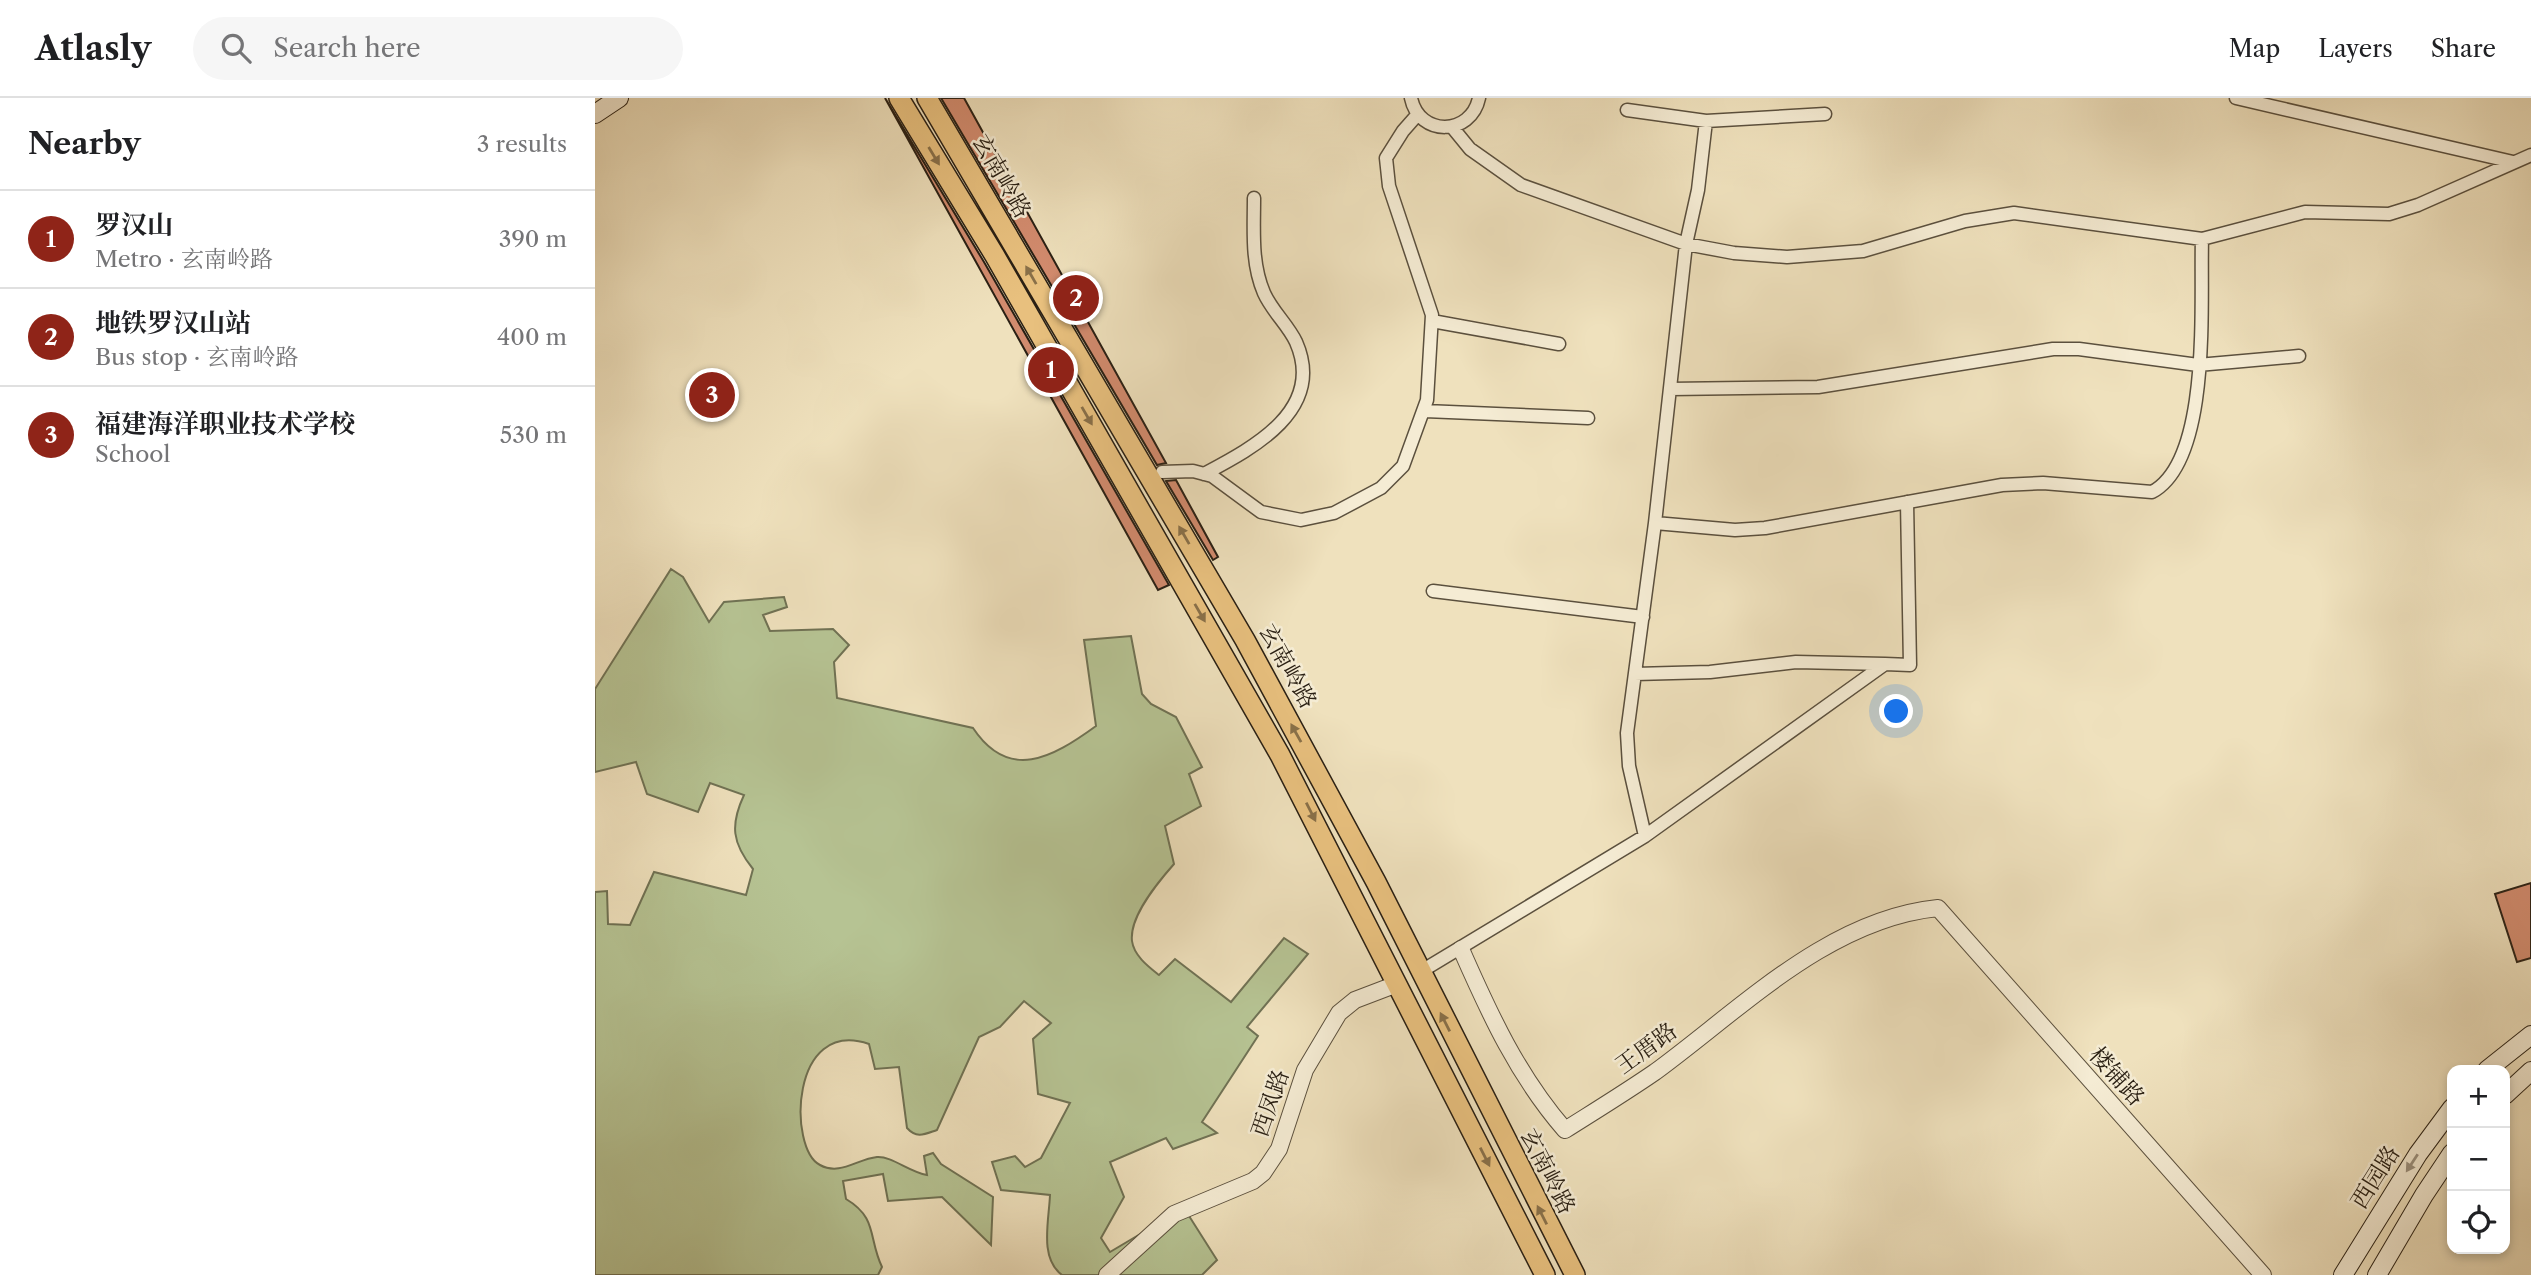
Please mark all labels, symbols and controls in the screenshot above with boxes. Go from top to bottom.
search box [193,17,683,80]
text: Atlasly [35,28,151,69]
icon: search [217,29,255,67]
text: Search here [273,32,420,64]
text: Map [2229,34,2280,63]
text: Layers [2318,34,2393,63]
text: Share [2431,34,2496,63]
text: Nearby [28,125,141,162]
street label: 玄南岭路 [967,129,1037,223]
text: 3 results [477,130,567,158]
one-way arrow [928,147,941,166]
text: 罗汉山 [95,209,173,241]
text: 1 [46,225,56,253]
text: 390 m [499,225,567,253]
text: Metro · 玄南岭路 [95,245,273,273]
one-way arrow [1025,266,1038,285]
pin: 2 [1053,272,1099,324]
text: 地铁罗汉山站 [95,307,251,339]
text: 2 [44,323,58,351]
text: 400 m [497,323,567,351]
text: Bus stop · 玄南岭路 [95,343,298,371]
pin: 1 [1028,344,1074,396]
pin: 3 [689,369,735,421]
one-way arrow [1081,406,1093,425]
text: 福建海洋职业技术学校 [95,408,355,440]
text: 3 [45,421,58,449]
text: 530 m [500,421,567,449]
text: School [95,440,170,468]
one-way arrow [1178,525,1190,544]
one-way arrow [1194,603,1206,623]
street label: 玄南岭路 [1253,619,1323,713]
your location [1879,694,1913,728]
one-way arrow [1290,723,1302,742]
one-way arrow [1305,802,1316,822]
one-way arrow [1440,1012,1451,1032]
street label: 王厝路 [1610,1016,1682,1080]
street label: 楼铺路 [2084,1041,2150,1111]
map controls [2447,1065,2510,1254]
button: + [2447,1065,2510,1128]
street label: 西凤路 [1246,1066,1294,1140]
street label: 玄南岭路 [1515,1124,1581,1218]
button: − [2447,1128,2510,1191]
street label: 西园路 [2345,1140,2405,1214]
one-way arrow [1479,1147,1490,1167]
one-way arrow [2406,1153,2419,1173]
button: locate [2447,1191,2510,1254]
one-way arrow [1537,1205,1548,1225]

